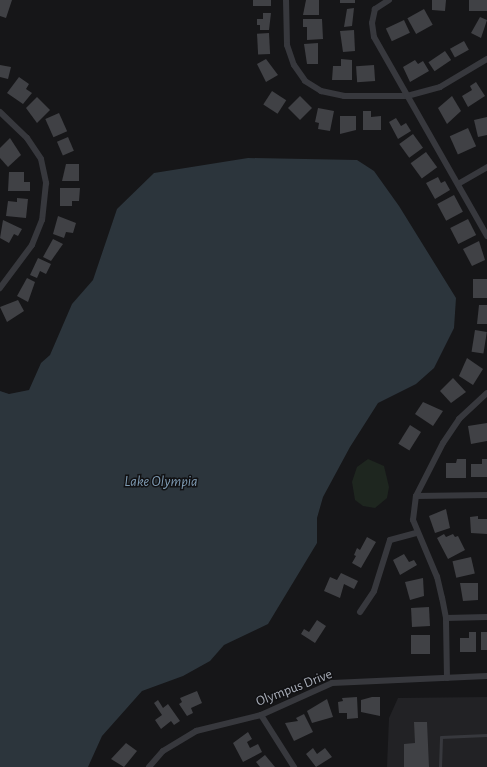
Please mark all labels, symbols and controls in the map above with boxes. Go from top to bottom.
water label: Lake Olympia [124,473,198,491]
street label: Olympus Drive [253,666,335,710]

